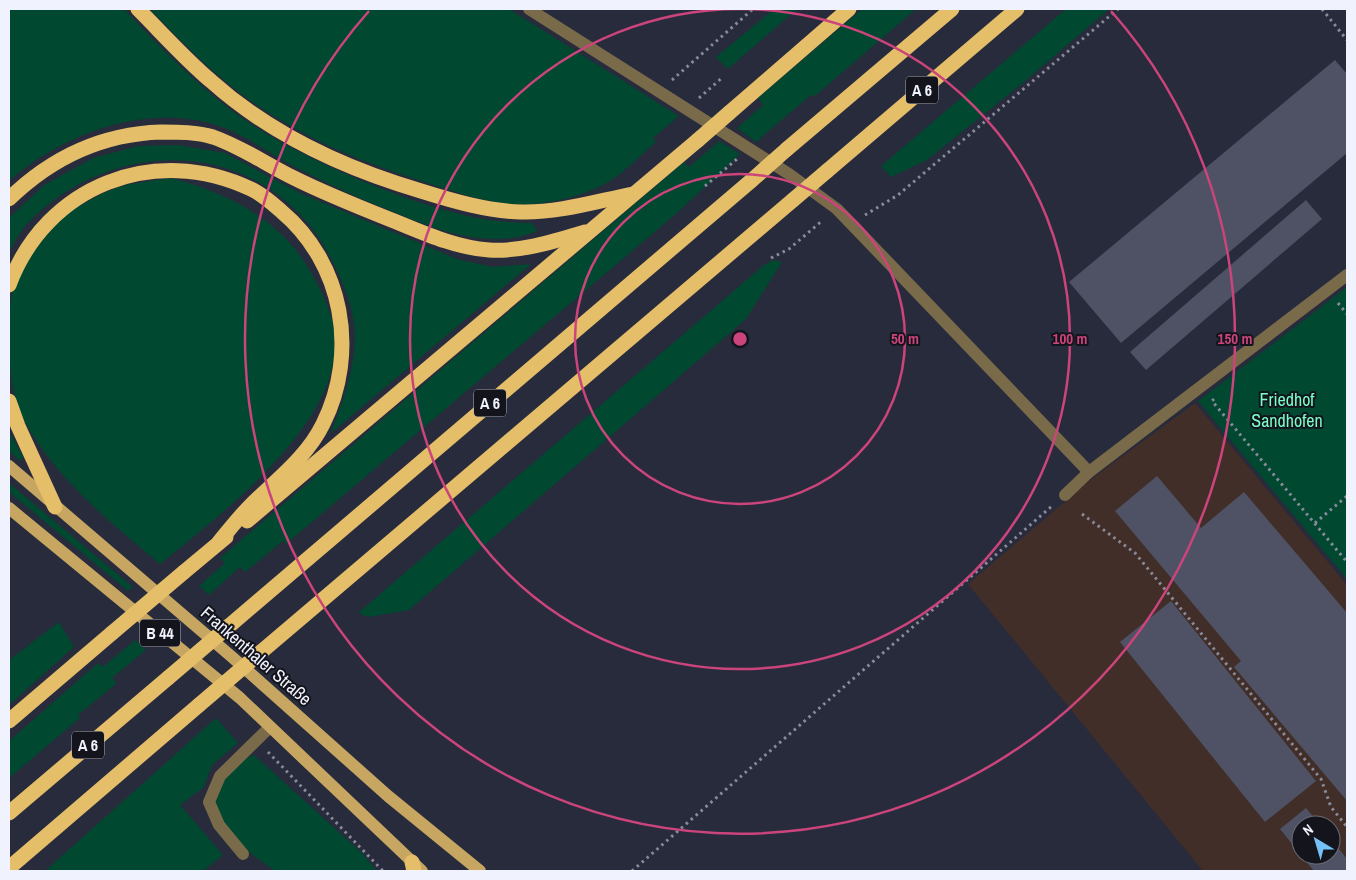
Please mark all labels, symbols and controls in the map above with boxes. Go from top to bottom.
road number: A 6 [906,76,938,104]
text: 50 m [891,328,919,349]
text: 100 m [1053,328,1087,349]
text: 150 m [1218,328,1252,349]
centre of rings [731,330,749,348]
park label: Friedhof Sandhofen [1251,387,1323,433]
road number: A 6 [474,389,506,416]
street label: Frankenthaler Straße [195,600,317,711]
road number: B 44 [140,620,180,646]
road number: A 6 [72,732,104,758]
north arrow [1291,815,1341,865]
text: N [1299,820,1317,839]

